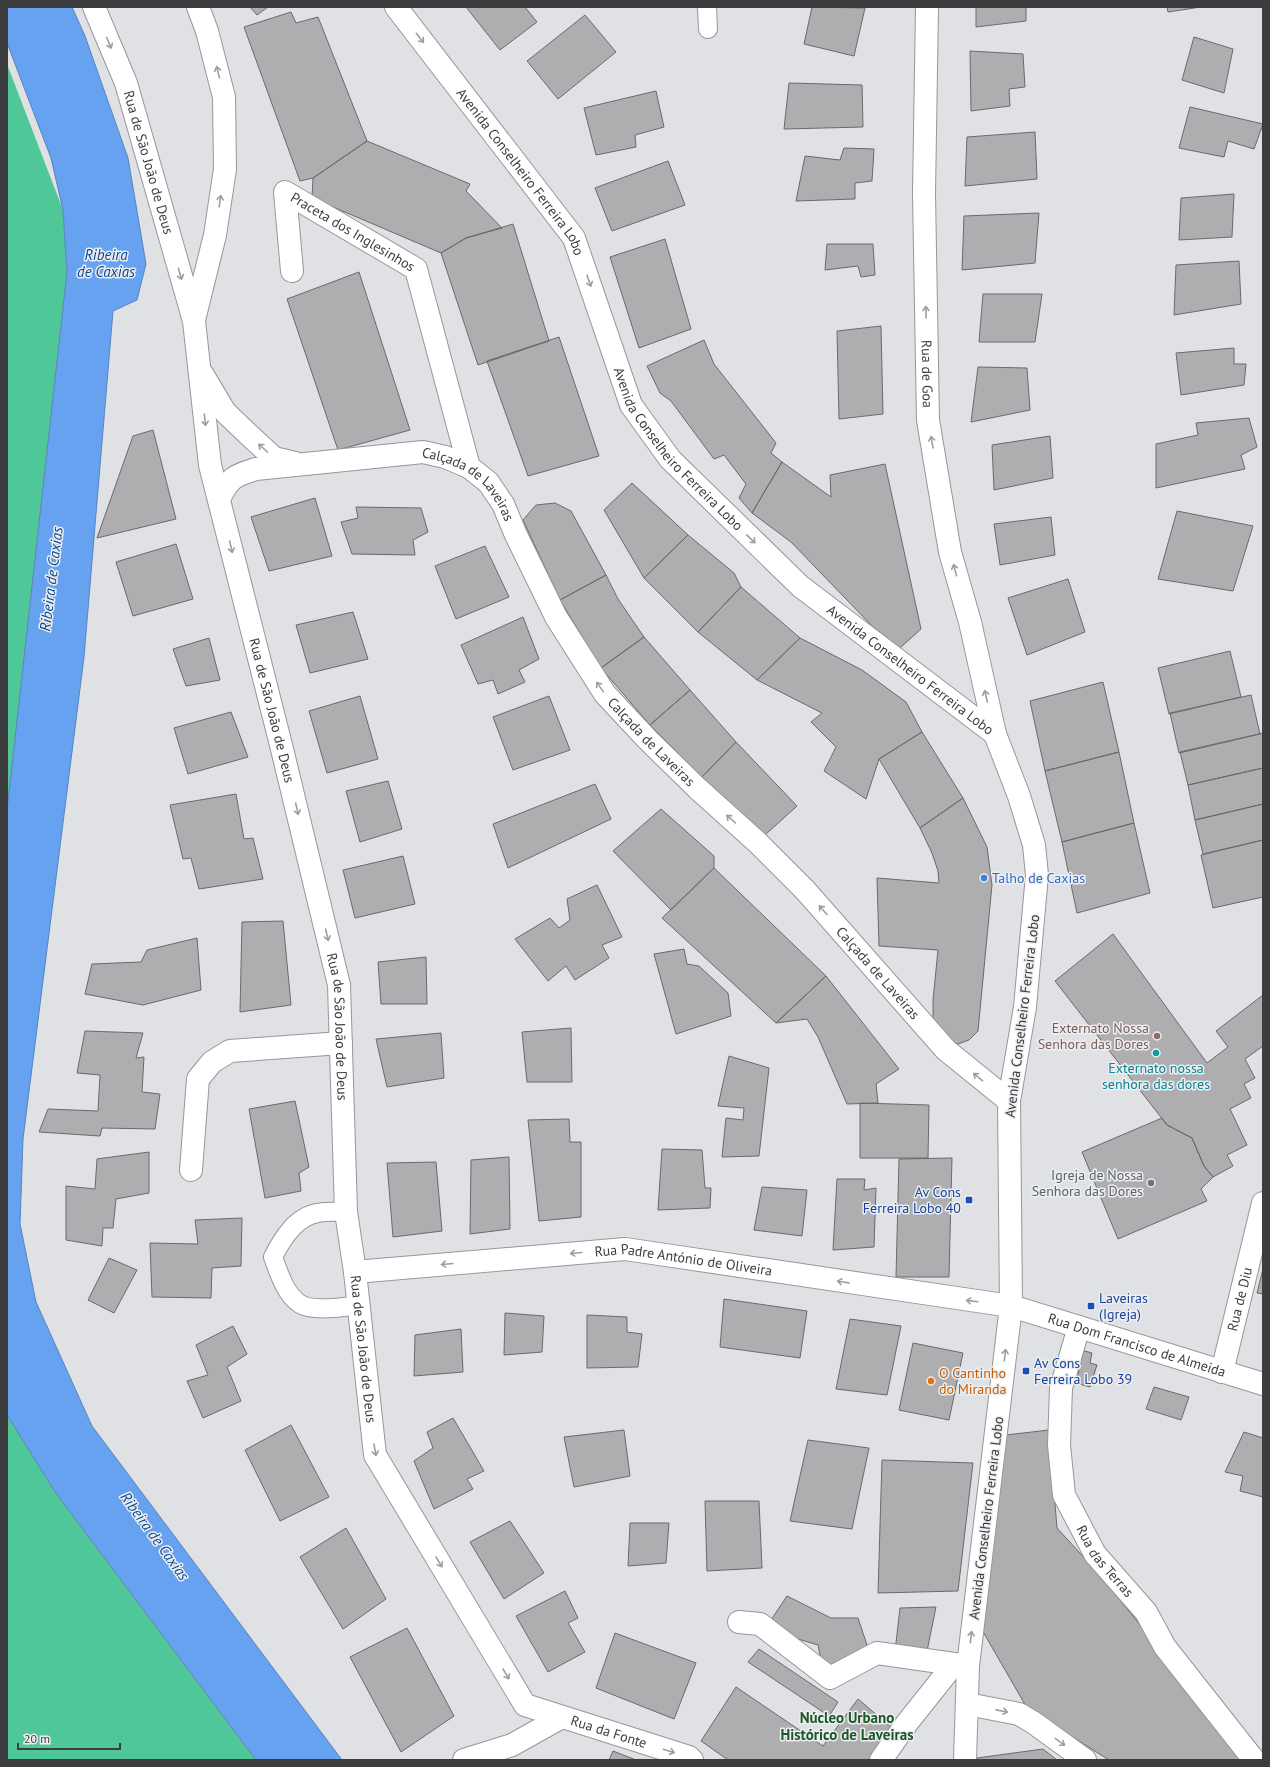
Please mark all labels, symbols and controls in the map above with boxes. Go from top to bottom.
one-way arrow [416,32,424,43]
one-way arrow [106,36,113,48]
one-way arrow [213,66,221,79]
street label: Avenida Conselheiro Ferreira Lobo [453,84,588,258]
street label: Rua de São João de Deus [120,88,178,236]
street label: Praceta dos Inglesinhos [287,188,418,275]
one-way arrow [216,195,224,208]
water label: Ribeira de Caxias [77,245,135,281]
one-way arrow [177,267,185,280]
one-way arrow [586,274,593,287]
one-way arrow [922,306,930,319]
street label: Rua de Goa [918,340,937,408]
street label: Avenida Conselheiro Ferreira Lobo [610,365,747,534]
one-way arrow [201,413,209,426]
one-way arrow [928,436,936,449]
street label: Calçada de Laveiras [420,443,518,524]
one-way arrow [258,444,269,453]
water label: Ribeira de Caxias [35,526,67,632]
one-way arrow [746,534,756,544]
one-way arrow [228,540,235,553]
one-way arrow [951,564,958,577]
street label: Avenida Conselheiro Ferreira Lobo [823,601,997,739]
street label: Rua de São João de Deus [245,636,299,785]
one-way arrow [596,682,604,693]
one-way arrow [982,690,990,703]
street label: Calçada de Laveiras [604,694,699,790]
one-way arrow [293,802,301,815]
one-way arrow [726,814,736,823]
place label: Talho de Caxias [992,869,1085,887]
marker: Talho de Caxias [979,873,989,883]
one-way arrow [818,905,828,915]
street label: Avenida Conselheiro Ferreira Lobo [1001,913,1043,1119]
street label: Calçada de Laveiras [832,923,924,1023]
one-way arrow [323,928,331,941]
street label: Rua de São João de Deus [323,951,352,1101]
place label: Externato Nossa Senhora das Dores [1038,1019,1149,1053]
marker: Externato Nossa Senhora das Dores [1152,1031,1162,1041]
marker: Externato nossa senhora das dores [1151,1048,1161,1058]
place label: Externato nossa senhora das dores [1102,1059,1210,1093]
one-way arrow [973,1072,984,1081]
place label: Igreja de Nossa Senhora das Dores [1032,1166,1143,1200]
marker: Igreja de Nossa Senhora das Dores [1146,1178,1156,1188]
place label: Av Cons Ferreira Lobo 40 [863,1183,961,1217]
marker: Av Cons Ferreira Lobo 40 [964,1195,974,1205]
street label: Rua Padre António de Oliveira [594,1240,773,1280]
one-way arrow [570,1249,583,1256]
one-way arrow [441,1261,454,1268]
street label: Rua de Diu [1223,1265,1256,1333]
street label: Rua de São João de Deus [346,1274,380,1424]
one-way arrow [837,1278,850,1286]
place label: Laveiras (Igreja) [1099,1289,1148,1323]
one-way arrow [966,1297,979,1305]
marker: Laveiras (Igreja) [1086,1301,1096,1311]
street label: Rua Dom Francisco de Almeida [1046,1309,1228,1381]
one-way arrow [1001,1349,1009,1362]
place label: Av Cons Ferreira Lobo 39 [1034,1354,1132,1388]
place label: O Cantinho do Miranda [939,1364,1006,1398]
marker: Av Cons Ferreira Lobo 39 [1021,1366,1031,1376]
marker: O Cantinho do Miranda [926,1376,936,1386]
street label: Avenida Conselheiro Ferreira Lobo [965,1415,1007,1621]
one-way arrow [371,1443,379,1456]
water label: Ribeira de Caxias [116,1488,194,1584]
street label: Rua das Terras [1072,1522,1138,1601]
one-way arrow [436,1556,444,1568]
one-way arrow [968,1631,975,1644]
one-way arrow [503,1668,511,1680]
one-way arrow [995,1707,1008,1715]
district label: Núcleo Urbano Histórico de Laveiras [780,1708,914,1744]
street label: Rua da Fonte [569,1711,649,1752]
scale bar [18,1725,120,1751]
text: 20 m [24,1731,50,1746]
one-way arrow [1054,1738,1065,1746]
one-way arrow [663,1748,676,1755]

